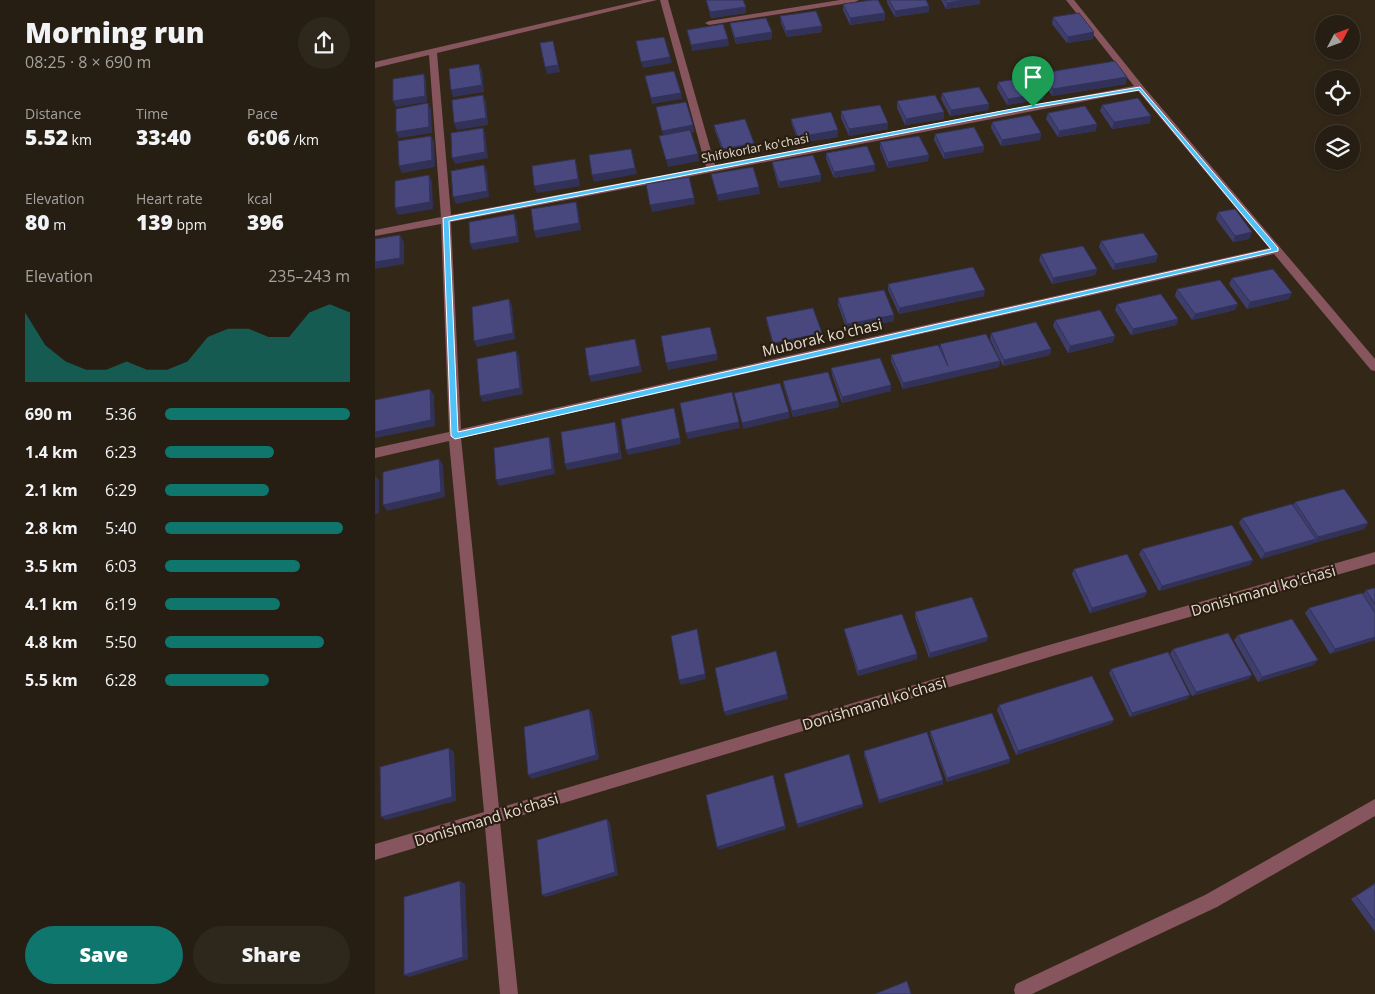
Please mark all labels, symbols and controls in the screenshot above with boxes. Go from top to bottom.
text: Morning run [25,13,205,51]
north arrow [1315,15,1360,60]
map controls [1315,15,1360,170]
button: share [298,17,350,69]
text: 08:25 · 8 × 690 m [25,51,151,73]
pin [1012,56,1054,107]
icon: arrive [1019,63,1047,91]
button: locate [1315,70,1360,115]
text: Distance [25,104,81,123]
text: Time [136,104,168,123]
text: Pace [247,104,278,123]
text: 5.52 [25,123,68,151]
text: 33:40 [136,123,191,151]
text: 6:06 [247,123,290,151]
button: layers [1315,125,1360,170]
street label: Shifokorlar ko'chasi [700,129,810,167]
text: km [68,130,92,149]
text: /km [290,130,319,149]
text: Elevation [25,189,84,208]
text: Heart rate [136,189,203,208]
text: kcal [247,189,272,208]
text: 80 [25,208,50,236]
text: 139 [136,208,173,236]
text: 396 [247,208,284,236]
text: m [50,215,66,234]
text: bpm [173,215,207,234]
text: Elevation [25,265,93,287]
text: 235–243 m [268,265,350,287]
street label: Muborak ko'chasi [760,313,884,361]
text: 690 m [25,403,72,425]
text: 5:36 [105,403,137,425]
text: 1.4 km [25,441,78,463]
text: 6:23 [105,441,137,463]
text: 2.1 km [25,479,78,501]
text: 6:29 [105,479,137,501]
text: 2.8 km [25,517,78,539]
text: 5:40 [105,517,137,539]
text: 3.5 km [25,555,78,577]
text: 6:03 [105,555,137,577]
street label: Donishmand ko'chasi [1188,560,1338,620]
text: 4.1 km [25,593,78,615]
text: 6:19 [105,593,137,615]
text: 4.8 km [25,631,78,653]
text: 5:50 [105,631,137,653]
text: 5.5 km [25,669,78,691]
text: 6:28 [105,669,137,691]
street label: Donishmand ko'chasi [800,672,948,734]
street label: Donishmand ko'chasi [412,788,560,850]
button: Save [25,926,183,984]
button: Share [193,926,350,984]

